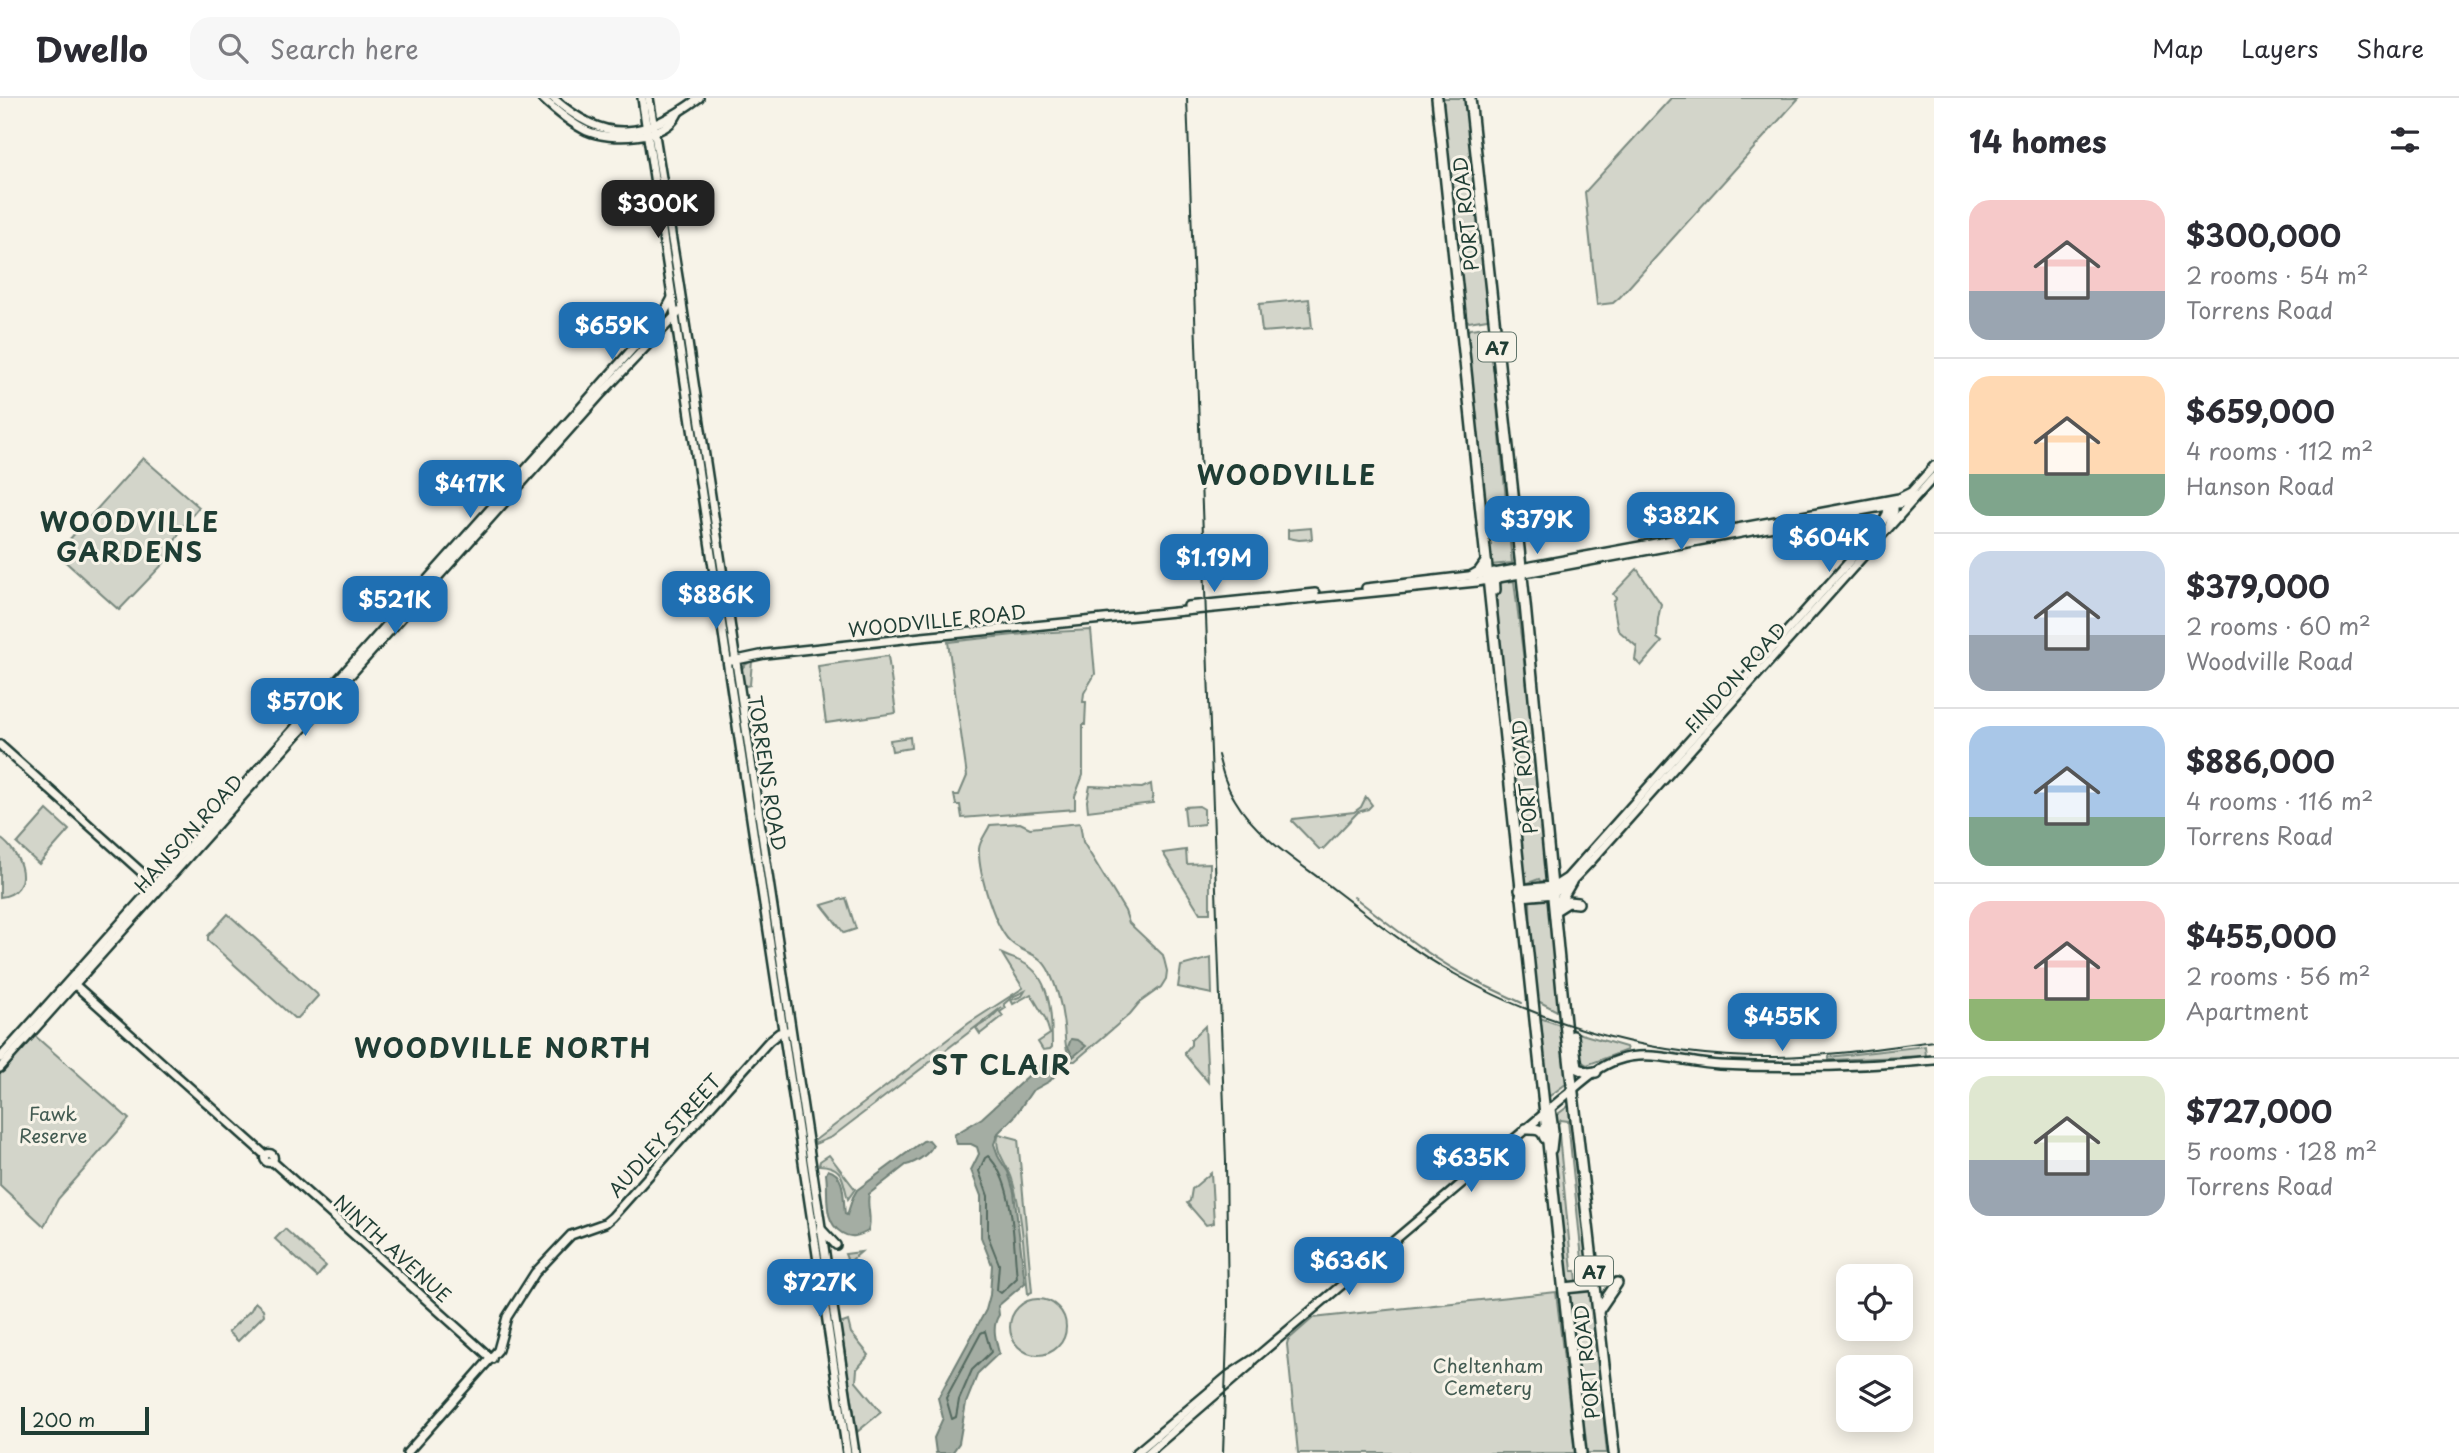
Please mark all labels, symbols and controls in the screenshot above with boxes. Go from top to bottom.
search box [190,17,680,80]
text: Dwello [35,23,148,73]
icon: search [214,29,252,67]
text: Search here [270,29,419,68]
text: Map [2152,30,2203,66]
text: Layers [2241,30,2318,66]
text: Share [2356,30,2424,66]
text: 14 homes [1969,118,2107,163]
icon: filters [2386,121,2424,159]
street label: PORT ROAD [1445,155,1485,273]
pin: $300K [609,180,707,240]
text: $300K [617,185,699,220]
text: $300,000 [2186,212,2341,257]
icon: home [2025,228,2109,312]
text: 2 rooms · 54 m² [2186,257,2369,292]
text: Torrens Road [2186,292,2333,327]
pin: $659K [563,302,661,362]
text: $659K [575,307,649,342]
road number: A7 [1478,332,1516,362]
text: $659,000 [2186,388,2335,433]
icon: home [2025,404,2109,488]
text: 4 rooms · 112 m² [2186,433,2373,468]
district label: WOODVILLE [1197,455,1377,494]
pin: $417K [421,460,519,520]
text: $417K [435,465,505,500]
text: Hanson Road [2186,468,2334,503]
pin: $382K [1632,492,1730,552]
pin: $379K [1488,496,1586,556]
text: $382K [1643,497,1719,532]
text: $379K [1501,501,1573,536]
district label: WOODVILLE GARDENS [40,502,220,571]
pin: $604K [1780,514,1878,574]
text: $604K [1789,519,1869,554]
pin: $1.19M [1157,534,1271,594]
text: $1.19M [1176,539,1252,574]
text: $379,000 [2186,563,2330,608]
pin: $886K [667,572,765,631]
pin: $521K [346,576,444,636]
text: $886K [678,576,754,611]
icon: home [2025,579,2109,663]
text: $521K [359,581,431,616]
street label: WOODVILLE ROAD [847,597,1027,643]
text: 2 rooms · 60 m² [2186,608,2371,643]
street label: FINDON ROAD [1678,616,1792,738]
text: Woodville Road [2186,643,2353,678]
pin: $570K [256,678,354,738]
text: $570K [267,683,343,718]
street label: TORRENS ROAD [742,693,794,853]
street label: PORT ROAD [1504,718,1544,836]
text: $886,000 [2186,738,2335,783]
icon: home [2025,754,2109,838]
street label: HANSON ROAD [127,768,249,898]
text: 4 rooms · 116 m² [2186,783,2373,818]
text: Torrens Road [2186,818,2333,853]
text: $455,000 [2186,913,2337,958]
icon: home [2025,929,2109,1013]
text: 2 rooms · 56 m² [2186,958,2371,993]
pin: $455K [1733,993,1831,1053]
text: Apartment [2186,993,2309,1028]
text: $455K [1744,998,1820,1033]
district label: WOODVILLE NORTH [354,1028,652,1067]
district label: ST CLAIR [932,1045,1072,1084]
street label: AUDLEY STREET [601,1067,727,1203]
text: $727,000 [2186,1088,2332,1133]
park label: Fawk Reserve [19,1099,87,1149]
icon: home [2025,1104,2109,1188]
text: 5 rooms · 128 m² [2186,1133,2377,1168]
pin: $635K [1422,1134,1520,1194]
text: $635K [1432,1139,1510,1174]
text: Torrens Road [2186,1168,2333,1203]
street label: NINTH AVENUE [328,1188,458,1308]
pin: $636K [1300,1238,1398,1297]
text: $636K [1310,1242,1388,1277]
road number: A7 [1575,1256,1613,1286]
pin: $727K [771,1260,869,1319]
text: $727K [783,1264,857,1299]
map controls [1836,1264,1913,1432]
button: locate [1836,1264,1913,1341]
street label: PORT ROAD [1566,1303,1606,1421]
park label: Cheltenham Cemetery [1432,1351,1544,1401]
button: layers [1836,1355,1913,1432]
scale bar [21,1404,149,1436]
text: 200 m [32,1405,95,1433]

